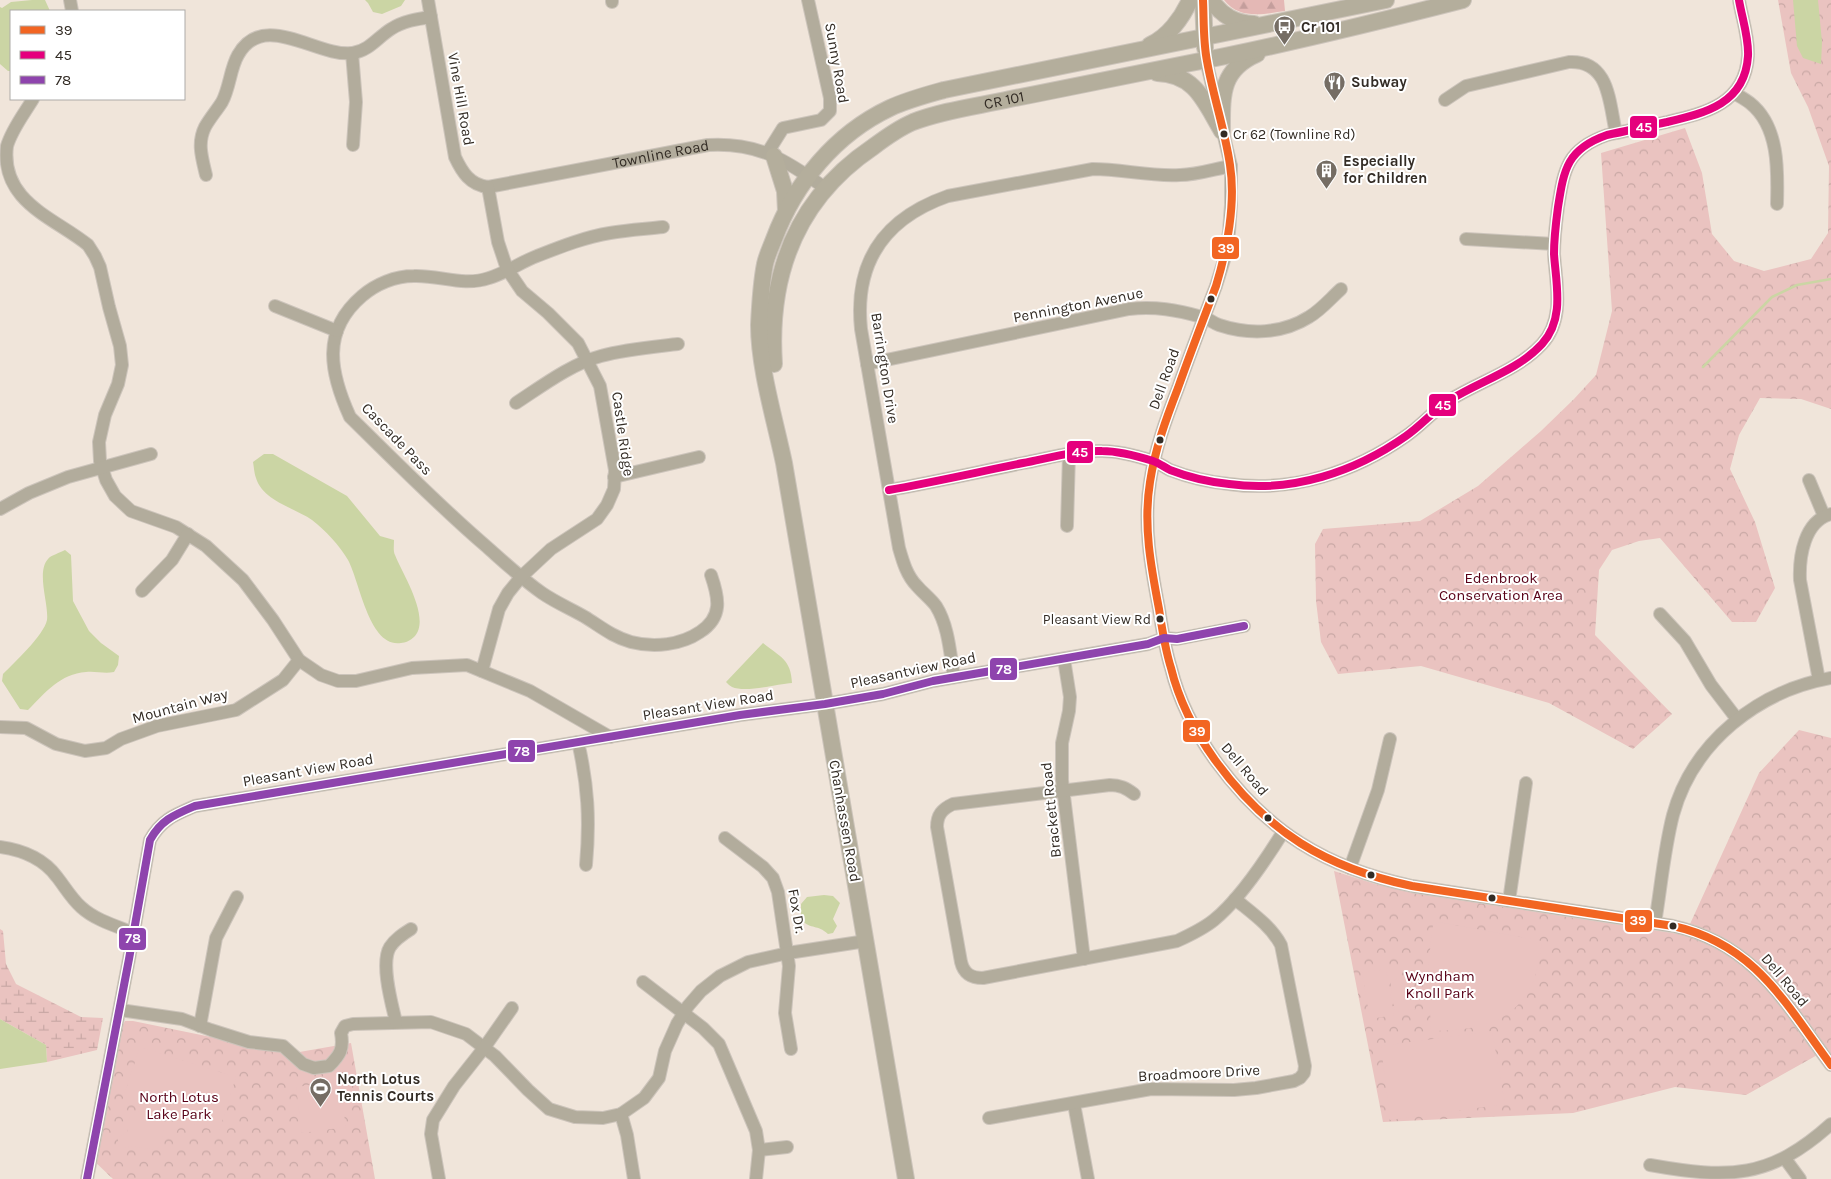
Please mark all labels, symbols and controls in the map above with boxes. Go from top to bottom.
legend [10,10,185,100]
bus stop icon: Cr 101 [1273,15,1297,46]
place label: Cr 101 [1301,18,1340,36]
text: 39 [55,21,73,39]
street label: Sunny Road [821,21,853,105]
text: 45 [55,46,72,64]
street label: Vine Hill Road [444,51,478,147]
restaurant icon: Subway [1323,70,1347,101]
text: 78 [55,71,71,89]
place label: Subway [1351,73,1407,91]
street label: CR 101 [982,87,1026,113]
line badge: 45 [1629,115,1658,139]
text: 45 [1636,119,1652,136]
place label: Cr 62 (Townline Rd) [1233,126,1355,143]
marker: Cr 62 (Townline Rd) [1219,129,1229,139]
street label: Townline Road [611,136,711,172]
place label: Especially for Children [1343,152,1427,187]
building icon: Especially for Children [1315,158,1339,189]
line badge: 39 [1211,236,1240,260]
text: 39 [1217,240,1235,257]
street label: Pennington Avenue [1012,284,1144,326]
unlabelled marker [1206,294,1216,304]
street label: Barrington Drive [867,311,903,425]
street label: Dell Road [1145,346,1183,412]
street label: Castle Ridge [608,391,638,477]
line badge: 45 [1428,393,1457,417]
text: 45 [1435,397,1451,414]
street label: Cascade Pass [358,399,436,479]
unlabelled marker [1155,435,1165,445]
line badge: 45 [1066,440,1094,464]
text: 45 [1072,444,1088,461]
park label: Edenbrook Conservation Area [1439,569,1563,604]
place label: Pleasant View Rd [1043,611,1151,628]
marker: Pleasant View Rd [1155,614,1165,624]
street label: Pleasantview Road [849,648,977,692]
line badge: 78 [989,657,1018,681]
text: 78 [996,661,1012,678]
street label: Mountain Way [130,685,230,727]
street label: Pleasant View Road [641,686,775,724]
line badge: 39 [1182,719,1211,743]
text: 39 [1188,723,1206,740]
line badge: 78 [507,739,536,763]
street label: Dell Road [1218,739,1272,799]
text: 78 [514,743,530,760]
street label: Pleasant View Road [241,750,375,790]
street label: Chanhassen Road [825,759,865,883]
street label: Brackett Road [1037,761,1065,859]
unlabelled marker [1263,813,1273,823]
unlabelled marker [1366,870,1376,880]
street label: Fox Dr. [784,887,810,935]
unlabelled marker [1487,893,1497,903]
line badge: 39 [1624,909,1653,933]
text: 39 [1629,912,1647,929]
unlabelled marker [1668,921,1678,931]
line badge: 78 [118,927,147,951]
text: 78 [125,930,141,947]
street label: Dell Road [1758,950,1812,1010]
park label: Wyndham Knoll Park [1405,967,1475,1002]
street label: Broadmoore Drive [1137,1061,1261,1085]
place label: North Lotus Tennis Courts [337,1070,434,1105]
sports icon: North Lotus Tennis Courts [309,1076,333,1107]
park label: North Lotus Lake Park [139,1088,219,1123]

